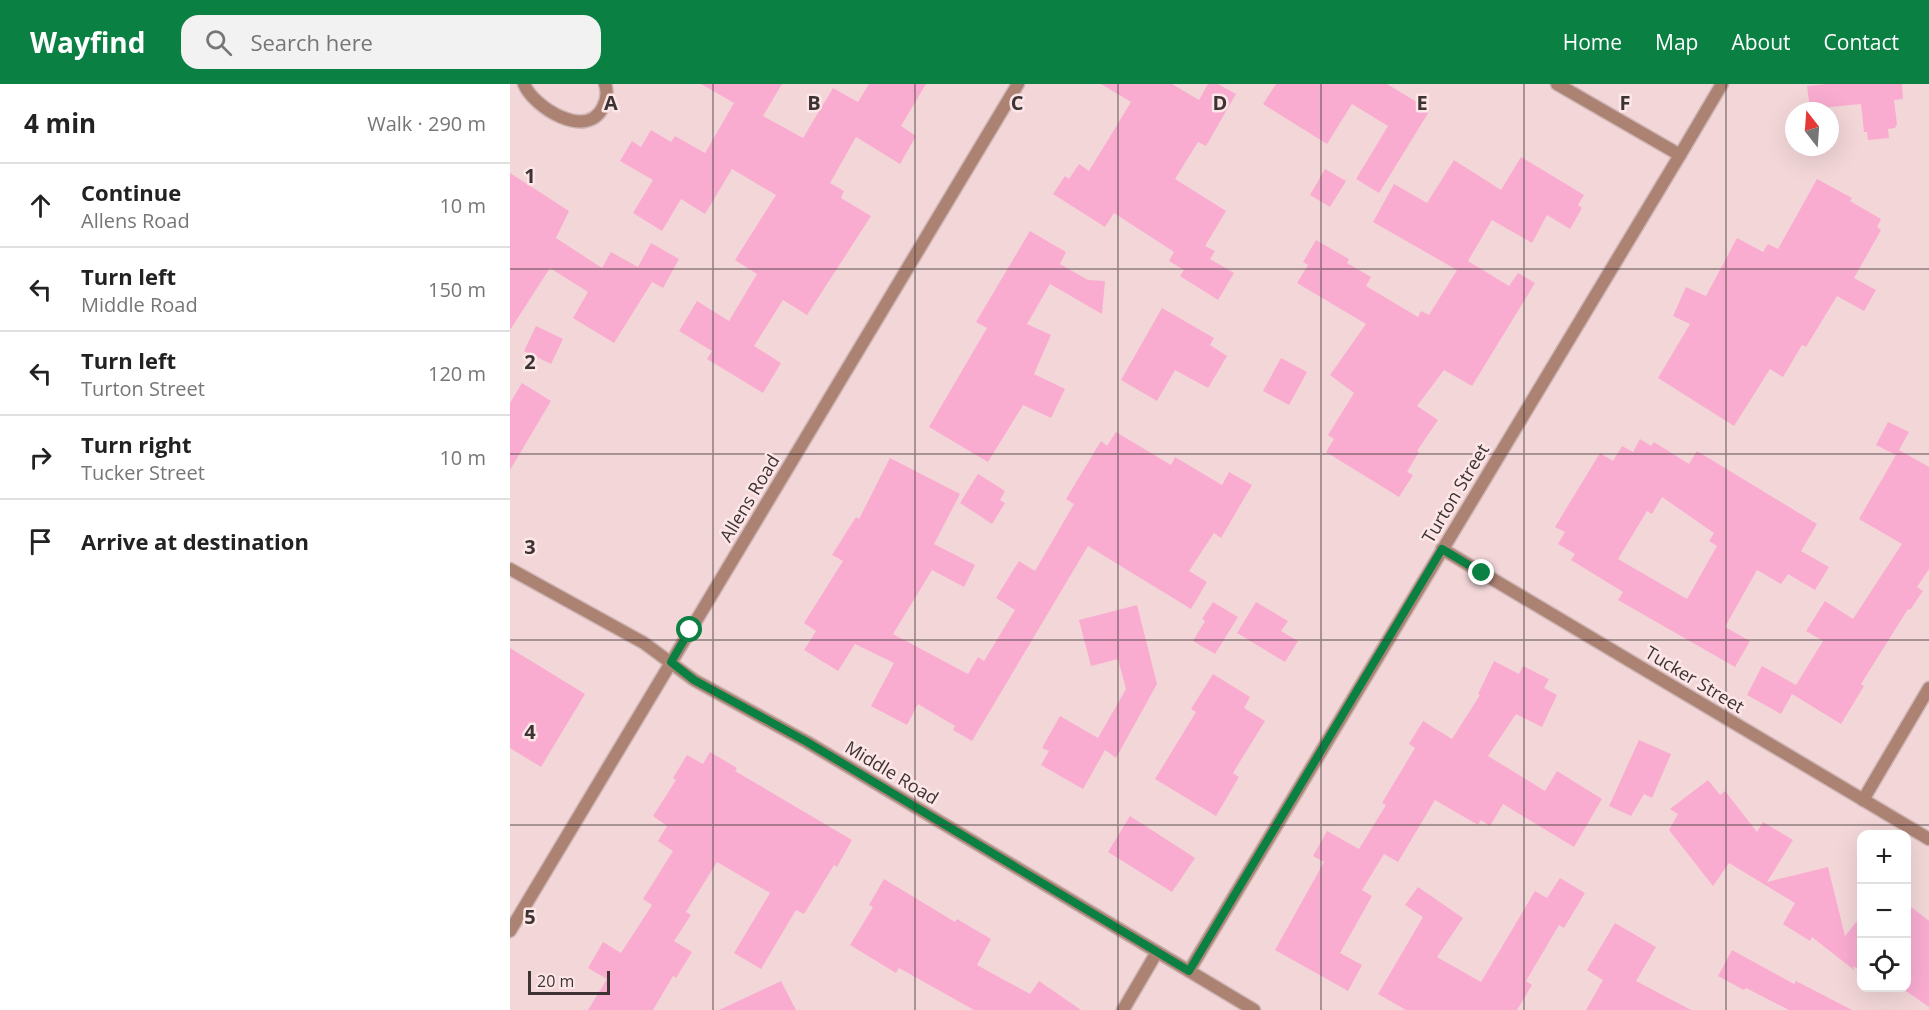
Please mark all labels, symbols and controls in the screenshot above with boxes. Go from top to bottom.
search box [181,15,601,69]
text: Wayfind [30,23,145,61]
icon: search [202,26,235,59]
text: Search here [250,27,373,57]
text: Home [1563,28,1622,56]
text: Map [1655,28,1698,56]
text: About [1731,28,1791,56]
text: Contact [1824,28,1899,56]
text: A [604,89,618,116]
text: B [807,89,821,116]
text: C [1011,89,1024,116]
text: D [1213,89,1227,116]
text: E [1416,89,1428,116]
text: F [1620,89,1630,116]
north arrow [1785,102,1839,156]
text: 4 min [24,105,96,141]
text: Walk · 290 m [367,110,486,137]
text: 1 [524,162,536,189]
text: Continue [81,177,181,207]
icon: ahead [24,189,57,222]
text: 10 m [439,192,486,219]
text: Allens Road [81,207,190,234]
text: Turn left [81,261,176,291]
icon: left [24,273,57,306]
text: 150 m [428,276,486,303]
text: Middle Road [81,291,198,318]
text: Turn left [81,345,176,375]
text: 2 [524,348,536,375]
icon: left [24,357,57,390]
text: 120 m [428,360,486,387]
text: Turton Street [81,375,205,402]
text: Turn right [81,429,192,459]
street label: Turton Street [1416,439,1494,547]
icon: right [24,441,57,474]
text: 10 m [439,444,486,471]
street label: Allens Road [714,450,784,546]
text: Tucker Street [81,459,205,486]
icon: arrive [24,525,57,558]
text: Arrive at destination [81,526,309,556]
text: 3 [524,533,536,560]
route end [1468,559,1494,585]
route start [676,616,702,642]
street label: Tucker Street [1641,640,1749,718]
text: 4 [524,718,536,745]
street label: Middle Road [841,735,943,809]
map controls [1857,830,1911,992]
button: + [1857,830,1911,884]
button: − [1857,884,1911,938]
text: 5 [524,903,536,930]
button: locate [1857,938,1911,992]
scale bar [528,968,610,996]
text: 20 m [537,970,574,992]

